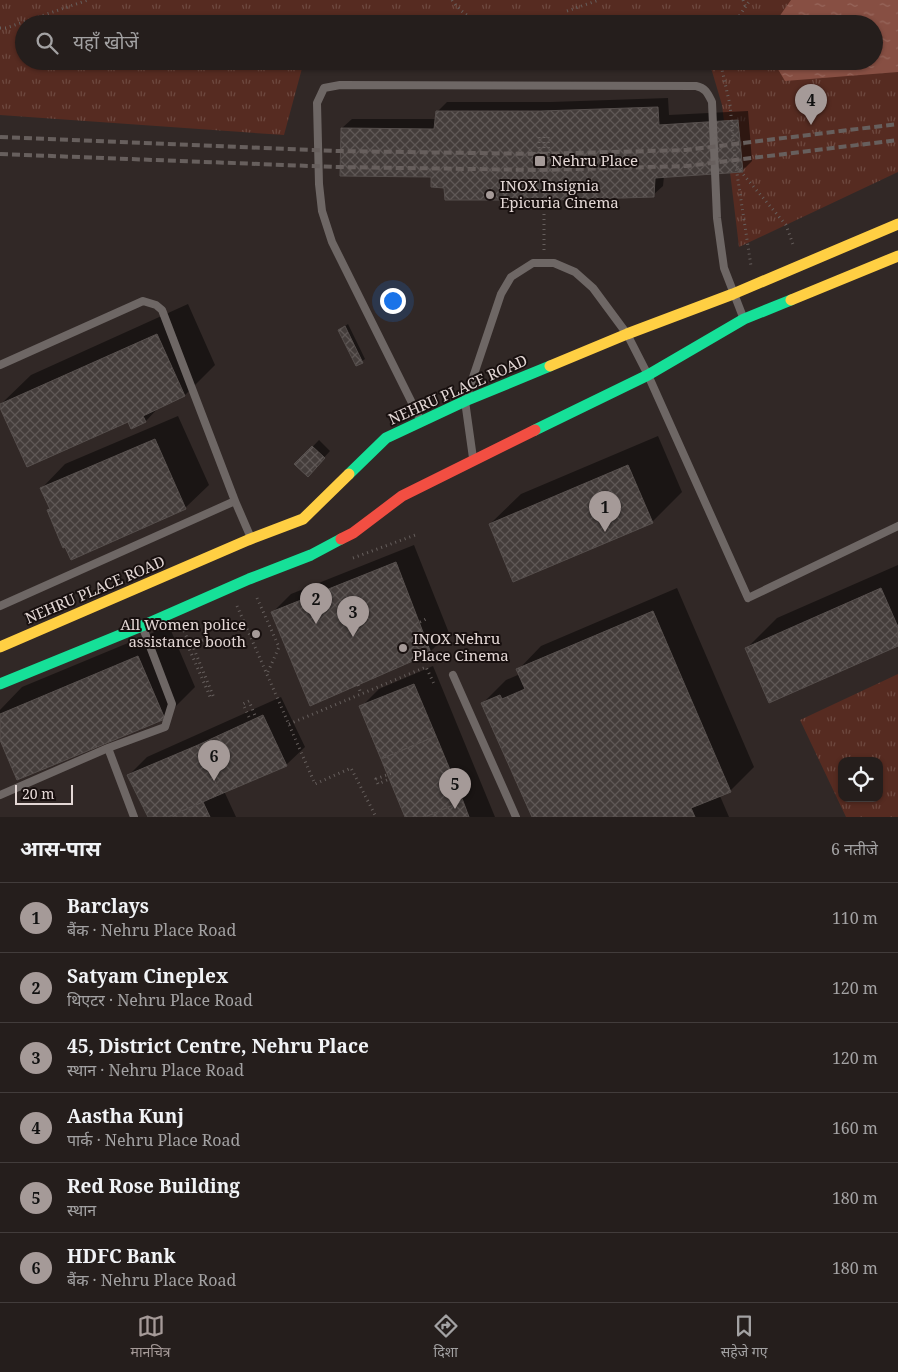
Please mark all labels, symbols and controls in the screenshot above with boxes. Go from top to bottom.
search box [15,15,883,70]
icon: search [33,29,61,57]
text: यहाँ खोजें [73,29,139,55]
pin: 4 [795,84,827,125]
place label: Nehru Place [551,150,638,170]
marker: Nehru Place [533,154,547,168]
place label: INOX Insignia Epicuria Cinema [500,175,619,212]
marker: INOX Insignia Epicuria Cinema [484,189,496,201]
your location [380,288,406,314]
street label: NEHRU PLACE ROAD [385,349,530,429]
pin: 1 [589,491,621,532]
street label: NEHRU PLACE ROAD [22,551,168,628]
pin: 2 [300,583,332,624]
pin: 3 [337,596,369,637]
place label: All Women police assistance booth [120,614,246,651]
marker: All Women police assistance booth [250,628,262,640]
place label: INOX Nehru Place Cinema [413,628,509,665]
marker: INOX Nehru Place Cinema [397,642,409,654]
pin: 6 [198,740,230,781]
map controls [838,757,883,802]
button: locate [838,757,883,802]
pin: 5 [439,768,471,809]
scale bar [15,782,72,805]
text: 20 m [22,784,55,803]
text: आस-पास [20,834,101,862]
text: 6 नतीजे [831,838,878,860]
text: Barclays [67,893,149,919]
text: 1 [31,907,41,929]
text: 110 m [832,907,878,929]
text: बैंक · Nehru Place Road [67,919,236,941]
text: Satyam Cineplex [67,963,228,989]
text: 2 [31,977,41,999]
text: 120 m [832,977,878,999]
text: थिएटर · Nehru Place Road [67,989,253,1011]
text: 45, District Centre, Nehru Place [67,1033,369,1059]
text: 3 [31,1047,41,1069]
text: 120 m [832,1047,878,1069]
text: स्थान · Nehru Place Road [67,1059,244,1081]
text: Aastha Kunj [67,1103,184,1129]
text: 4 [31,1117,41,1139]
text: 160 m [832,1117,878,1139]
text: पार्क · Nehru Place Road [67,1129,240,1151]
text: Red Rose Building [67,1173,240,1199]
text: 5 [31,1187,41,1209]
text: 180 m [832,1187,878,1209]
text: स्थान [67,1199,96,1221]
text: HDFC Bank [67,1243,176,1269]
text: 6 [31,1257,41,1279]
text: 180 m [832,1257,878,1279]
text: बैंक · Nehru Place Road [67,1269,236,1291]
tab: मानचित्र [131,1312,171,1363]
tab: दिशा [432,1312,460,1363]
tab: सहेजे गए [721,1312,767,1363]

